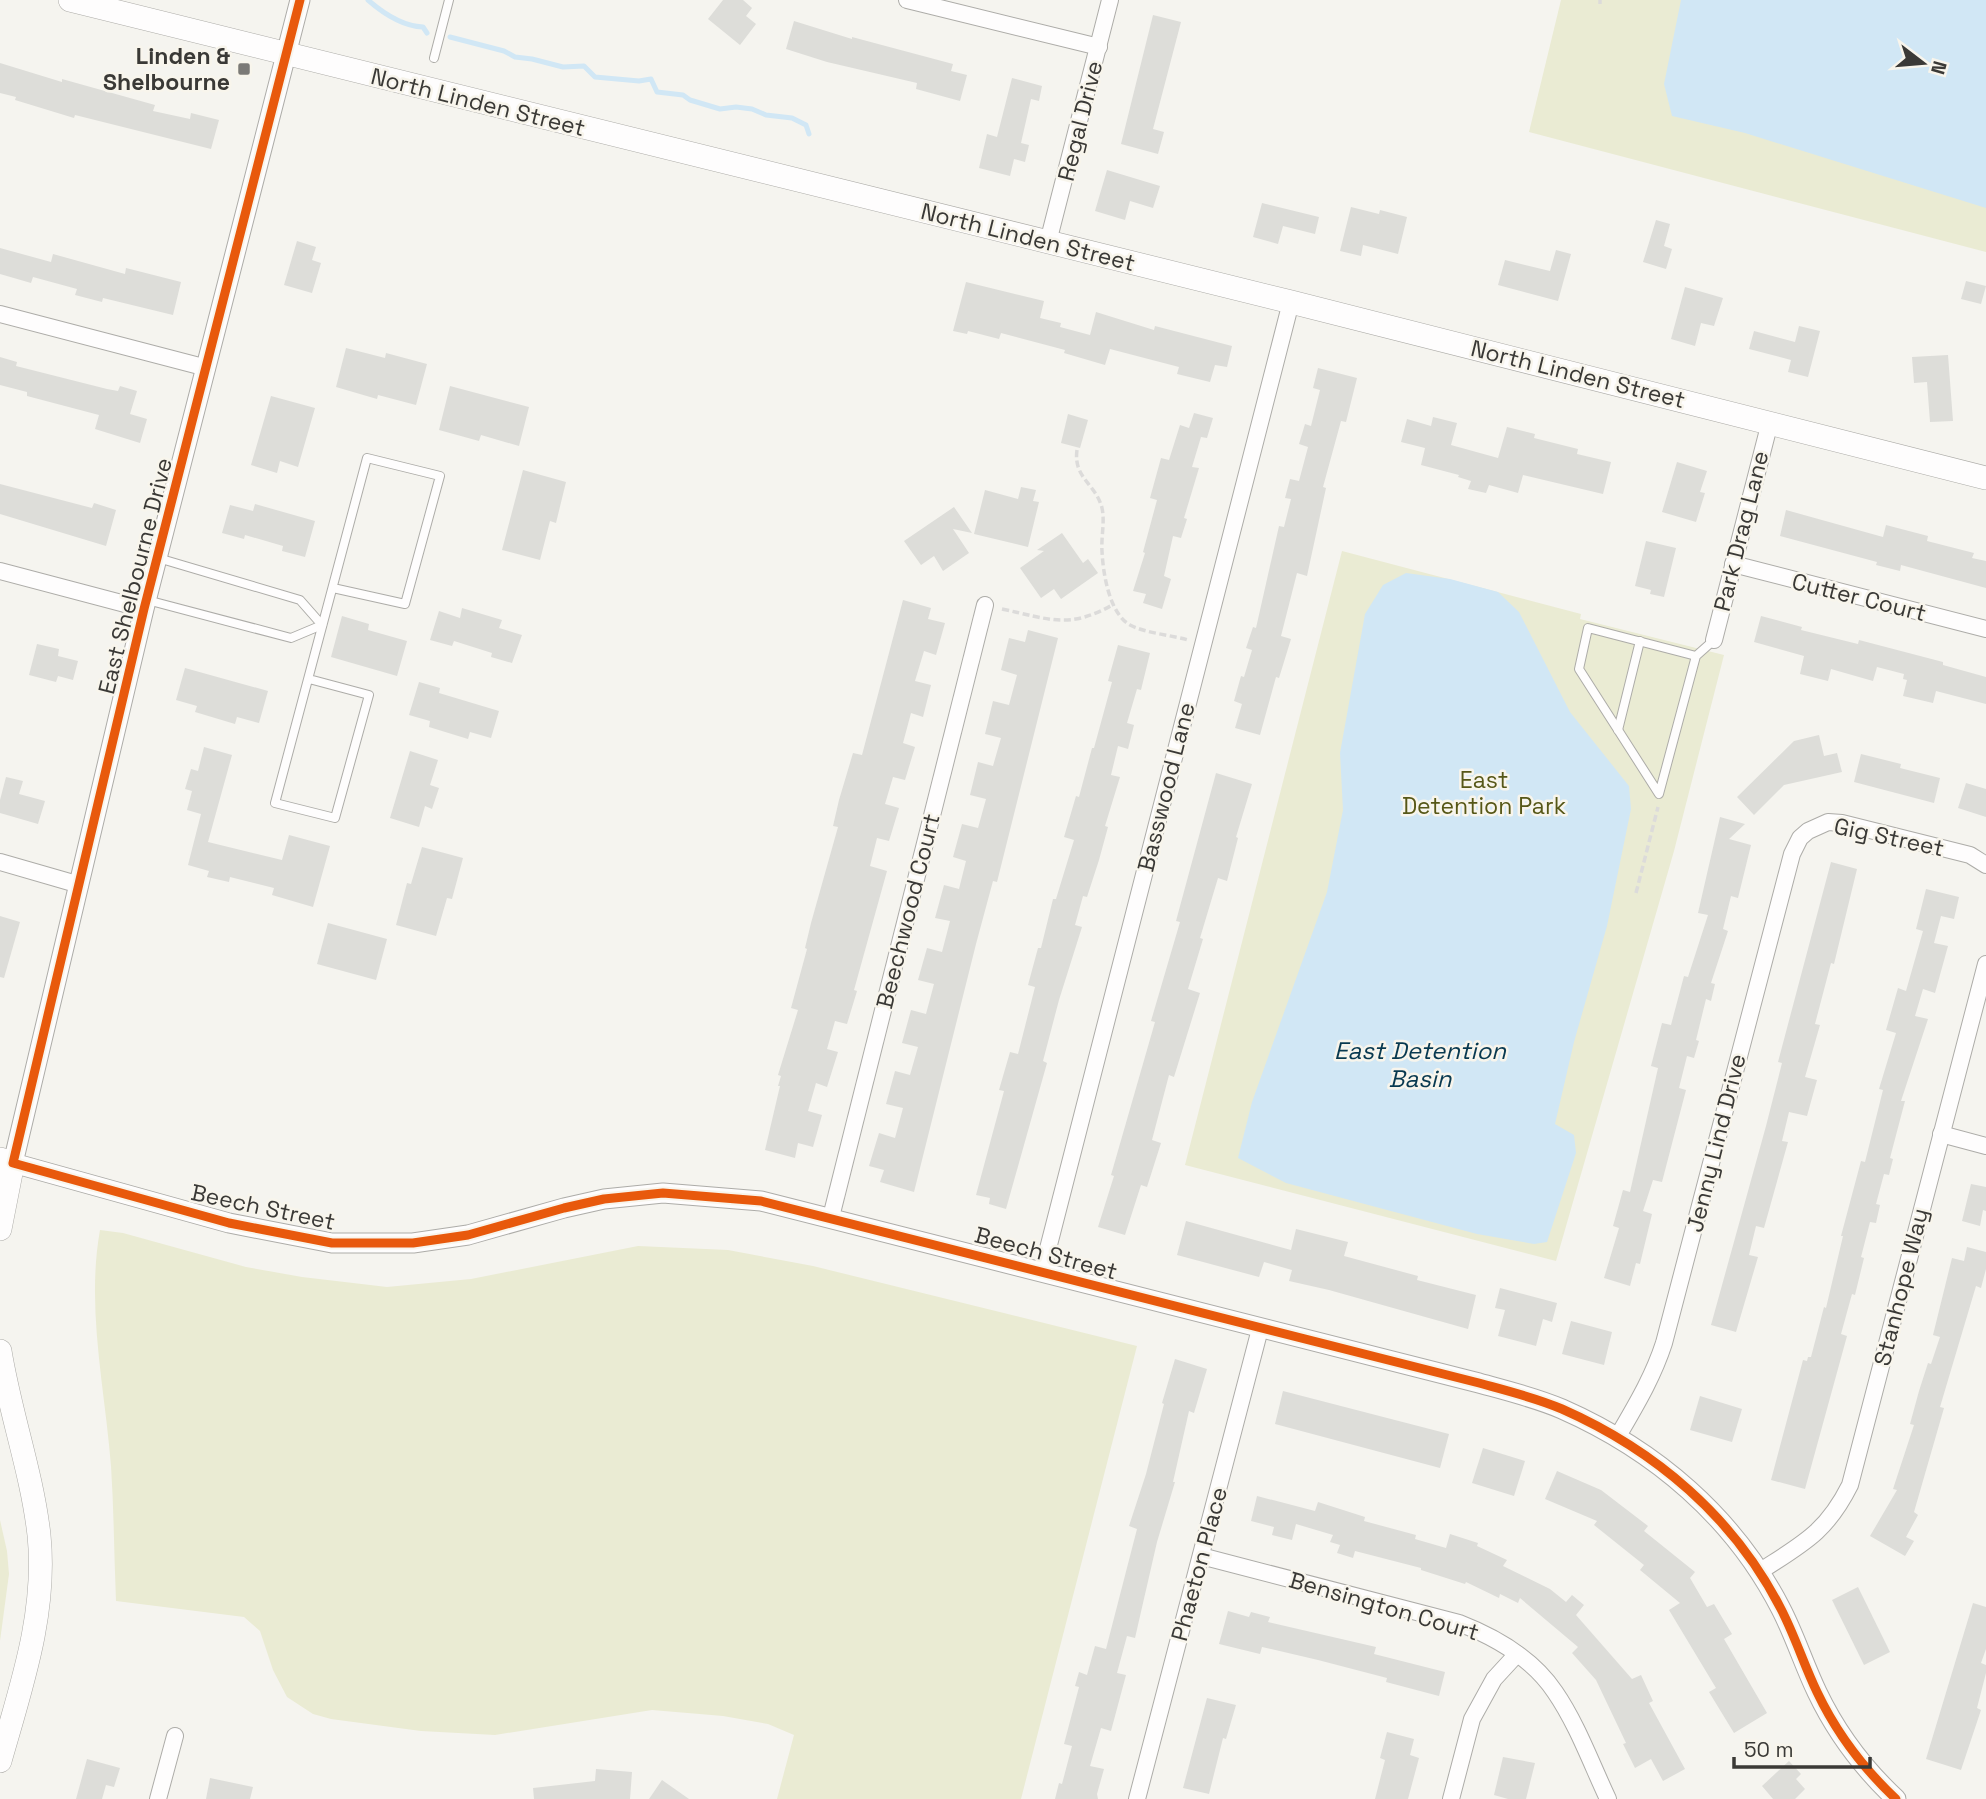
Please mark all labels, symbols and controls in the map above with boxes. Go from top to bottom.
north arrow [1888,28,1958,98]
place label: Linden & Shelbourne [103,41,230,97]
street label: Regal Drive [1051,58,1109,184]
text: N [1925,58,1953,77]
marker: Linden & Shelbourne [236,61,252,77]
street label: North Linden Street [368,61,588,143]
street label: North Linden Street [918,196,1138,278]
street label: North Linden Street [1468,333,1688,415]
street label: Park Drag Lane [1707,448,1775,614]
street label: East Shelbourne Drive [91,455,179,697]
street label: Cutter Court [1789,566,1929,628]
street label: Basswood Lane [1130,699,1202,875]
park label: East Detention Park [1402,765,1566,821]
street label: Beechwood Court [869,810,947,1012]
street label: Gig Street [1831,811,1947,863]
water label: East Detention Basin [1334,1035,1507,1094]
street label: Jenny Lind Drive [1679,1051,1753,1235]
street label: Beech Street [188,1177,338,1237]
street label: Stanhope Way [1867,1205,1935,1369]
street label: Beech Street [971,1220,1121,1286]
street label: Phaeton Place [1164,1484,1234,1644]
street label: Bensington Court [1286,1565,1482,1647]
scale bar [1734,1726,1870,1770]
text: 50 m [1744,1736,1794,1763]

